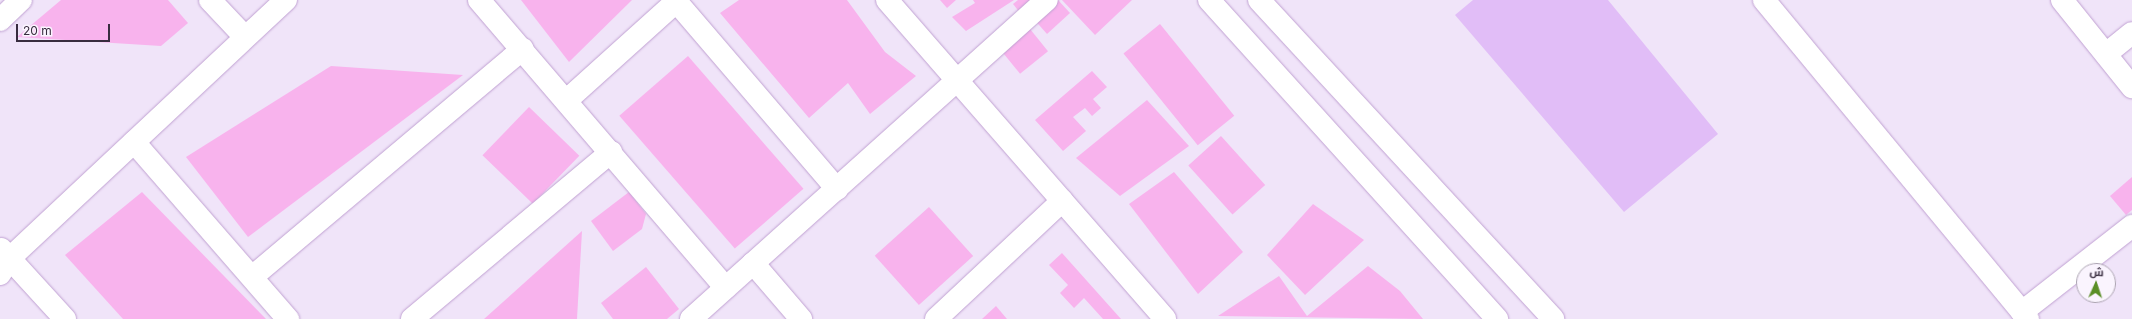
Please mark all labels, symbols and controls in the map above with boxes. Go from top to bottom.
scale bar [18,16,112,42]
text: 20 m [23,23,52,38]
north arrow [2076,263,2116,303]
text: ش [2089,265,2104,279]

